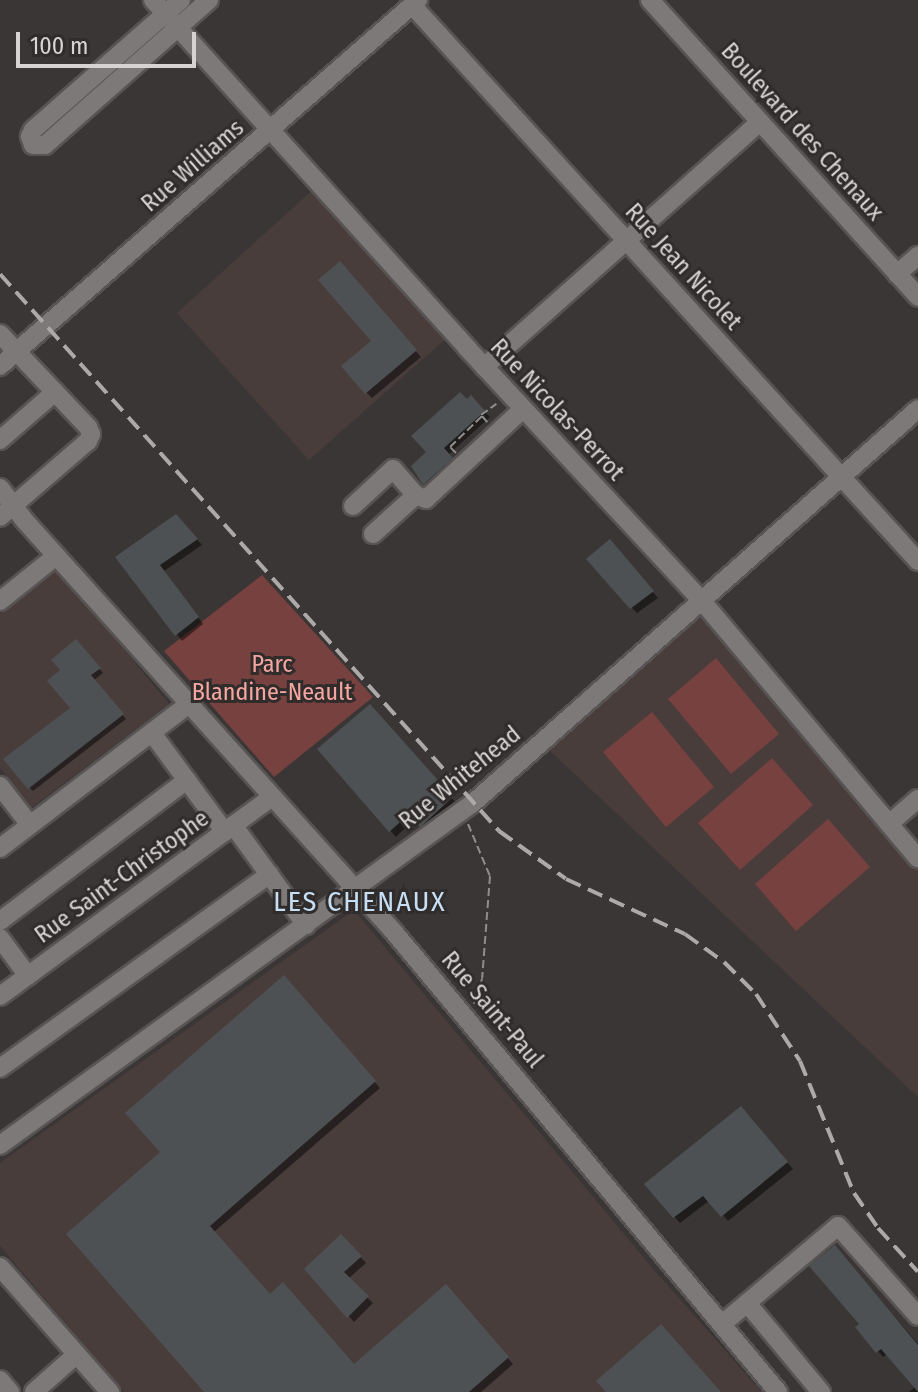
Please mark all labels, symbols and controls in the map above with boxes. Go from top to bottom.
scale bar [20,16,200,66]
text: 100 m [30,32,88,60]
street label: Boulevard des Chenaux [715,37,889,227]
street label: Rue Williams [136,114,250,218]
street label: Rue Jean Nicolet [619,198,747,336]
street label: Rue Nicolas-Perrot [484,333,630,487]
park label: Parc Blandine-Neault [192,651,352,707]
street label: Rue Whitehead [393,720,527,836]
street label: Rue Saint-Christophe [29,804,215,950]
district label: LES CHENAUX [273,885,447,919]
street label: Rue Saint-Paul [435,946,549,1074]

